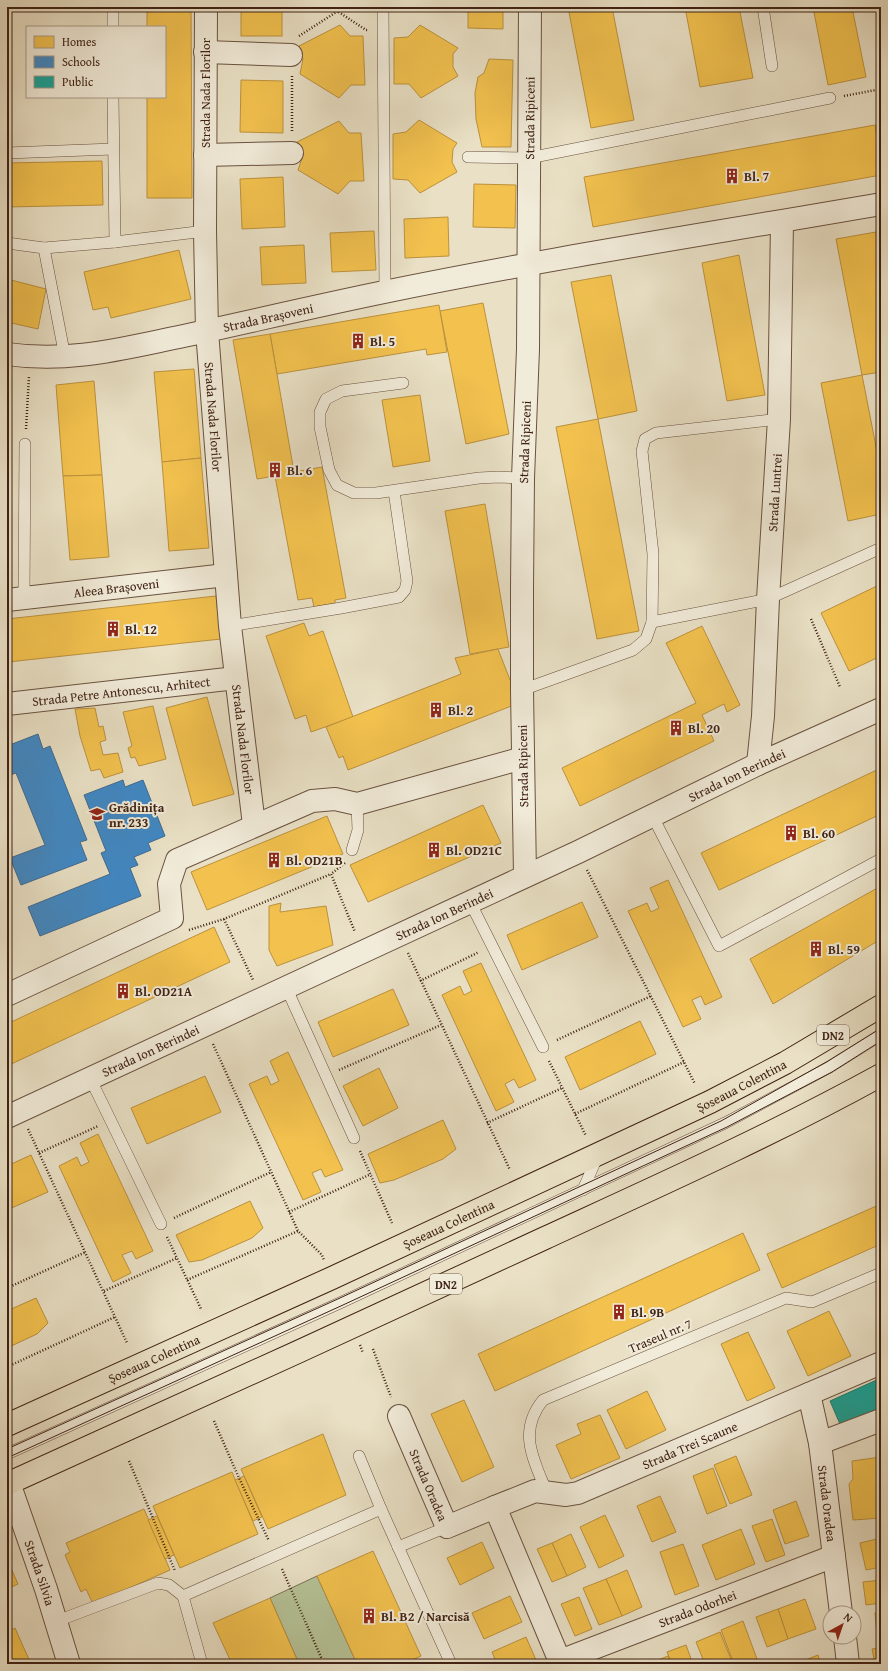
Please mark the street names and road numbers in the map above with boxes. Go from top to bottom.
street label: Strada Nada Florilor [196,37,215,148]
street label: Strada Ripiceni [520,76,539,160]
street label: Strada Brașoveni [221,298,315,337]
street label: Strada Nada Florilor [200,361,227,473]
street label: Strada Ripiceni [513,400,536,484]
street label: Strada Luntrei [763,452,786,532]
street label: Aleea Brașoveni [72,573,161,602]
street label: Strada Petre Antonescu, Arhitect [31,671,212,711]
street label: Strada Nada Florilor [228,683,260,796]
street label: Strada Ripiceni [513,724,533,808]
street label: Strada Ion Berindei [685,743,789,806]
street label: Strada Ion Berindei [392,883,496,945]
street label: Strada Ion Berindei [98,1019,203,1081]
road number: DN2 [817,1025,849,1045]
street label: Șoseaua Colentina [693,1054,790,1117]
street label: Șoseaua Colentina [399,1194,498,1253]
road number: DN2 [430,1274,462,1294]
street label: Traseul nr. 7 [625,1314,695,1358]
street label: Șoseaua Colentina [105,1329,203,1388]
street label: Strada Trei Scaune [639,1416,740,1474]
street label: Strada Oradea [405,1446,453,1525]
street label: Strada Oradea [813,1464,842,1543]
street label: Strada Silvia [20,1537,60,1609]
street label: Strada Odorhei [655,1585,739,1632]

